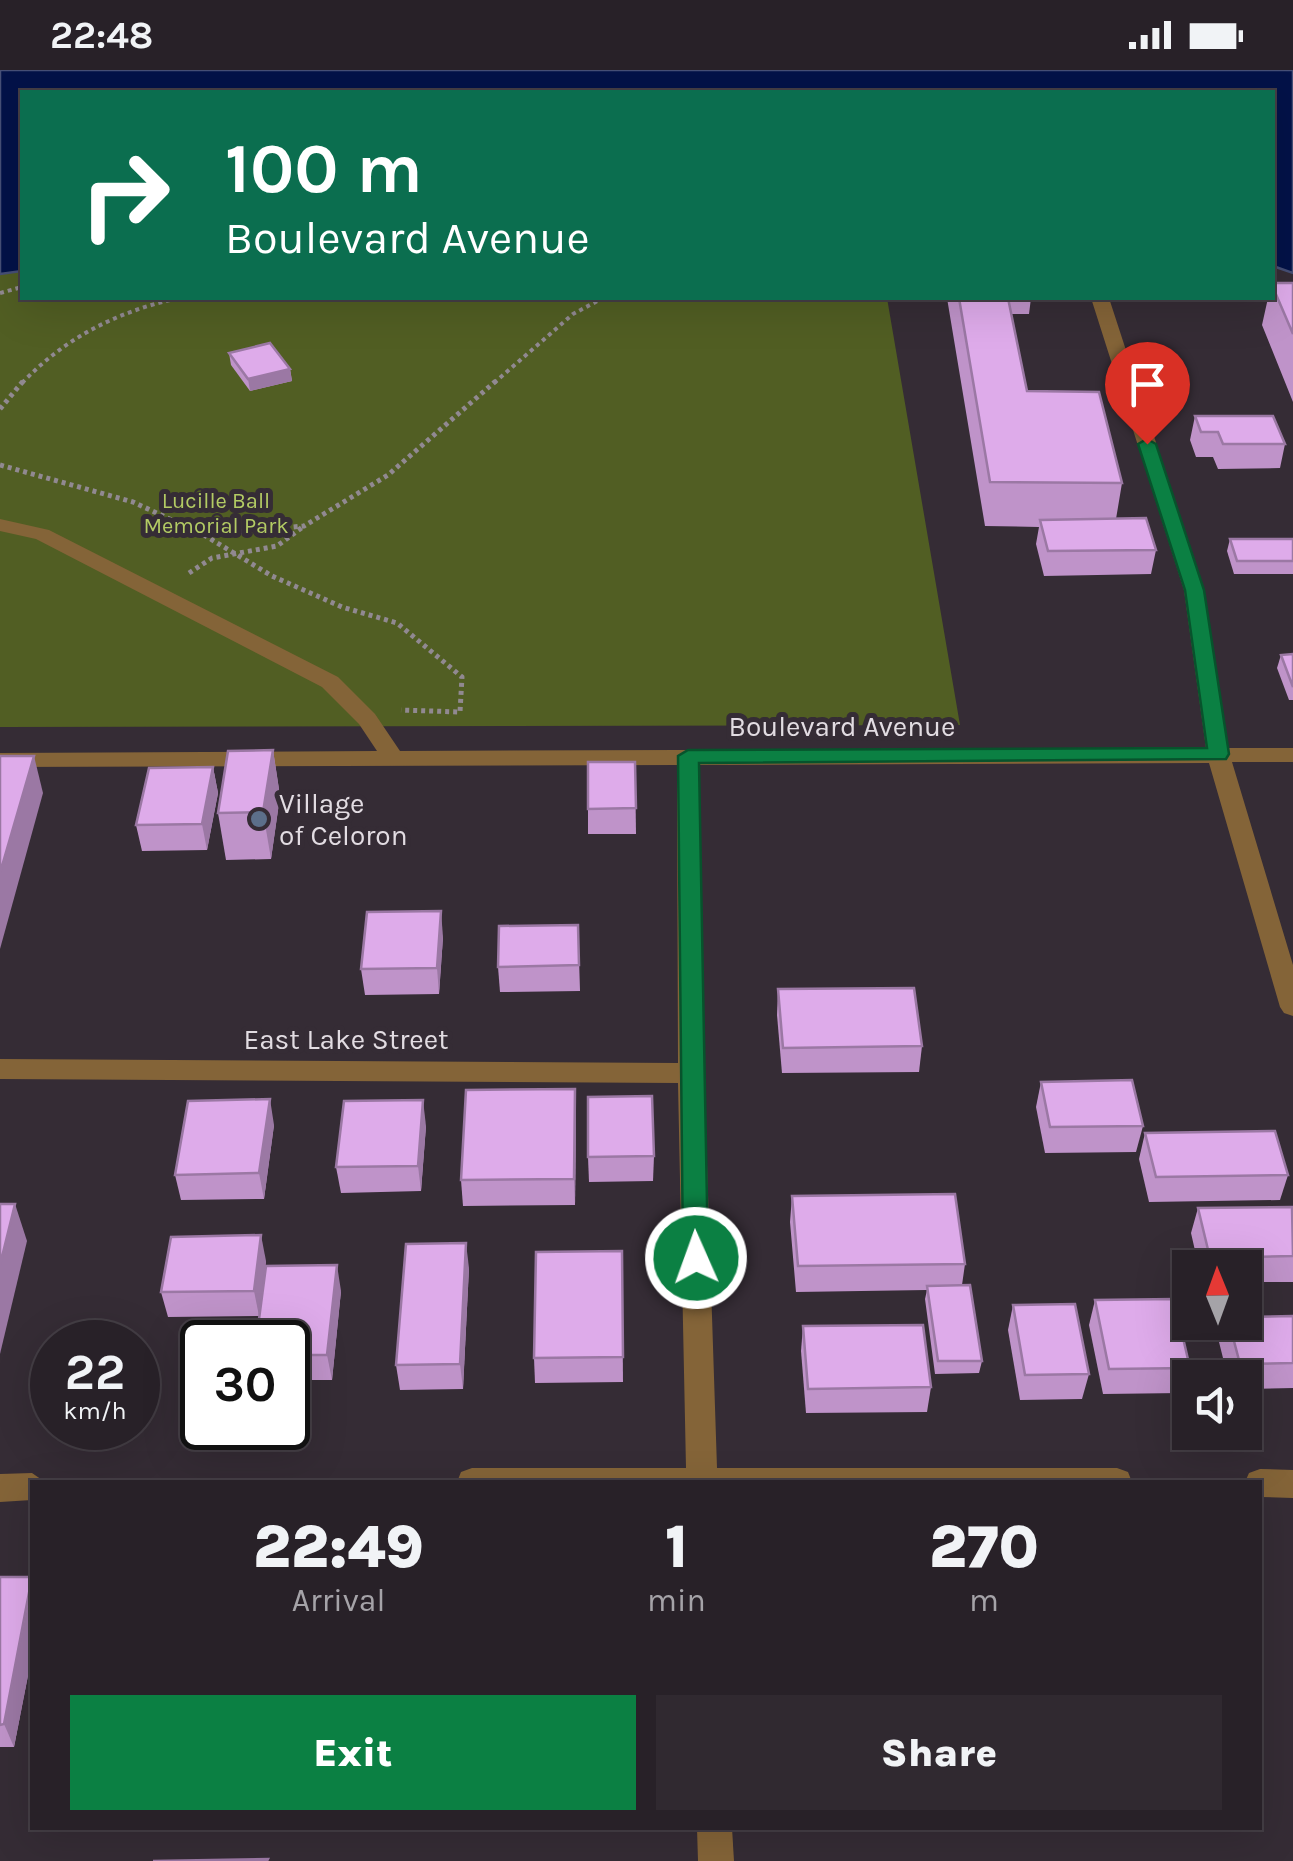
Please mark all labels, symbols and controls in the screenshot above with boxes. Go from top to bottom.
text: 22:48 [50,13,153,58]
text: 100 m [225,128,423,210]
icon: right [60,130,190,260]
text: Boulevard Avenue [225,212,590,264]
pin [1105,342,1190,445]
icon: arrive [1120,357,1175,412]
park label: Lucille Ball Memorial Park [143,488,289,539]
street label: Boulevard Avenue [729,710,955,743]
place label: Village of Celoron [279,787,408,852]
marker: Village of Celoron [248,808,270,830]
street label: East Lake Street [243,1023,449,1056]
position arrow [644,1206,748,1310]
north arrow [1172,1250,1262,1340]
map controls [1172,1250,1262,1450]
speed limit sign: 30 [180,1320,310,1450]
text: 22 [65,1343,125,1402]
button: sound [1172,1360,1262,1450]
text: km/h [63,1396,127,1425]
text: 22:49 [253,1512,424,1582]
text: 1 [665,1512,688,1582]
text: 270 [929,1512,1039,1582]
text: Arrival [292,1582,385,1619]
text: min [647,1582,706,1619]
text: m [969,1582,999,1619]
button: Exit [70,1695,636,1810]
button: Share [656,1695,1222,1810]

